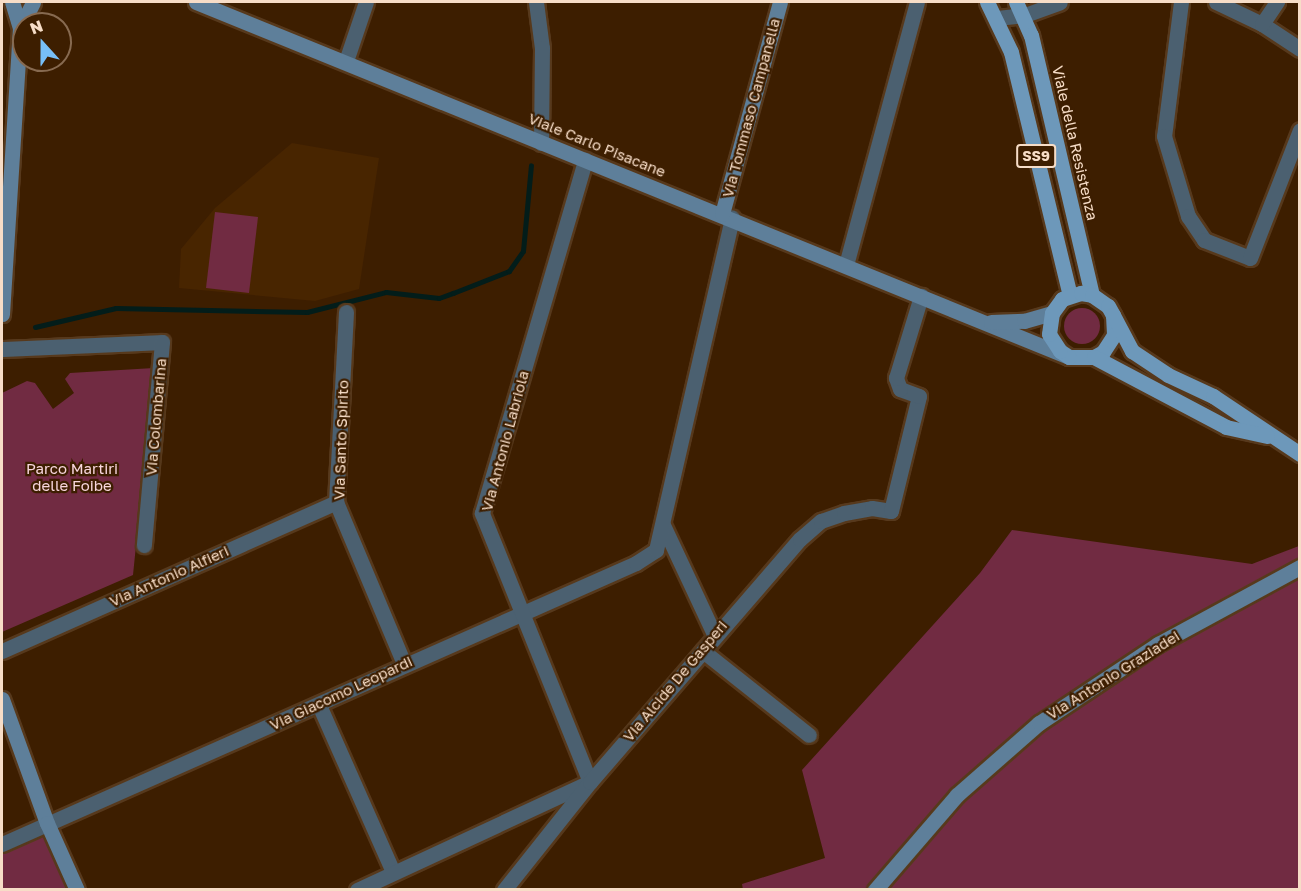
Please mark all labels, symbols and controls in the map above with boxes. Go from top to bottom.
north arrow [12,12,72,72]
text: N [27,16,46,39]
street label: Via Tommaso Campanella [718,17,784,199]
street label: Viale della Resistenza [1048,64,1102,222]
street label: Viale Carlo Pisacane [526,109,668,181]
road number: SS9 [1015,145,1057,167]
street label: Via Colombarina [142,358,170,476]
street label: Via Antonio Labriola [478,369,532,513]
street label: Via Santo Spirito [330,380,352,500]
park label: Parco Martiri delle Foibe [26,459,118,494]
street label: Via Antonio Alfieri [107,542,231,610]
street label: Via Alcide De Gasperi [619,617,731,745]
street label: Via Antonio Graziadei [1043,627,1183,723]
street label: Via Giacomo Leopardi [267,652,415,734]

